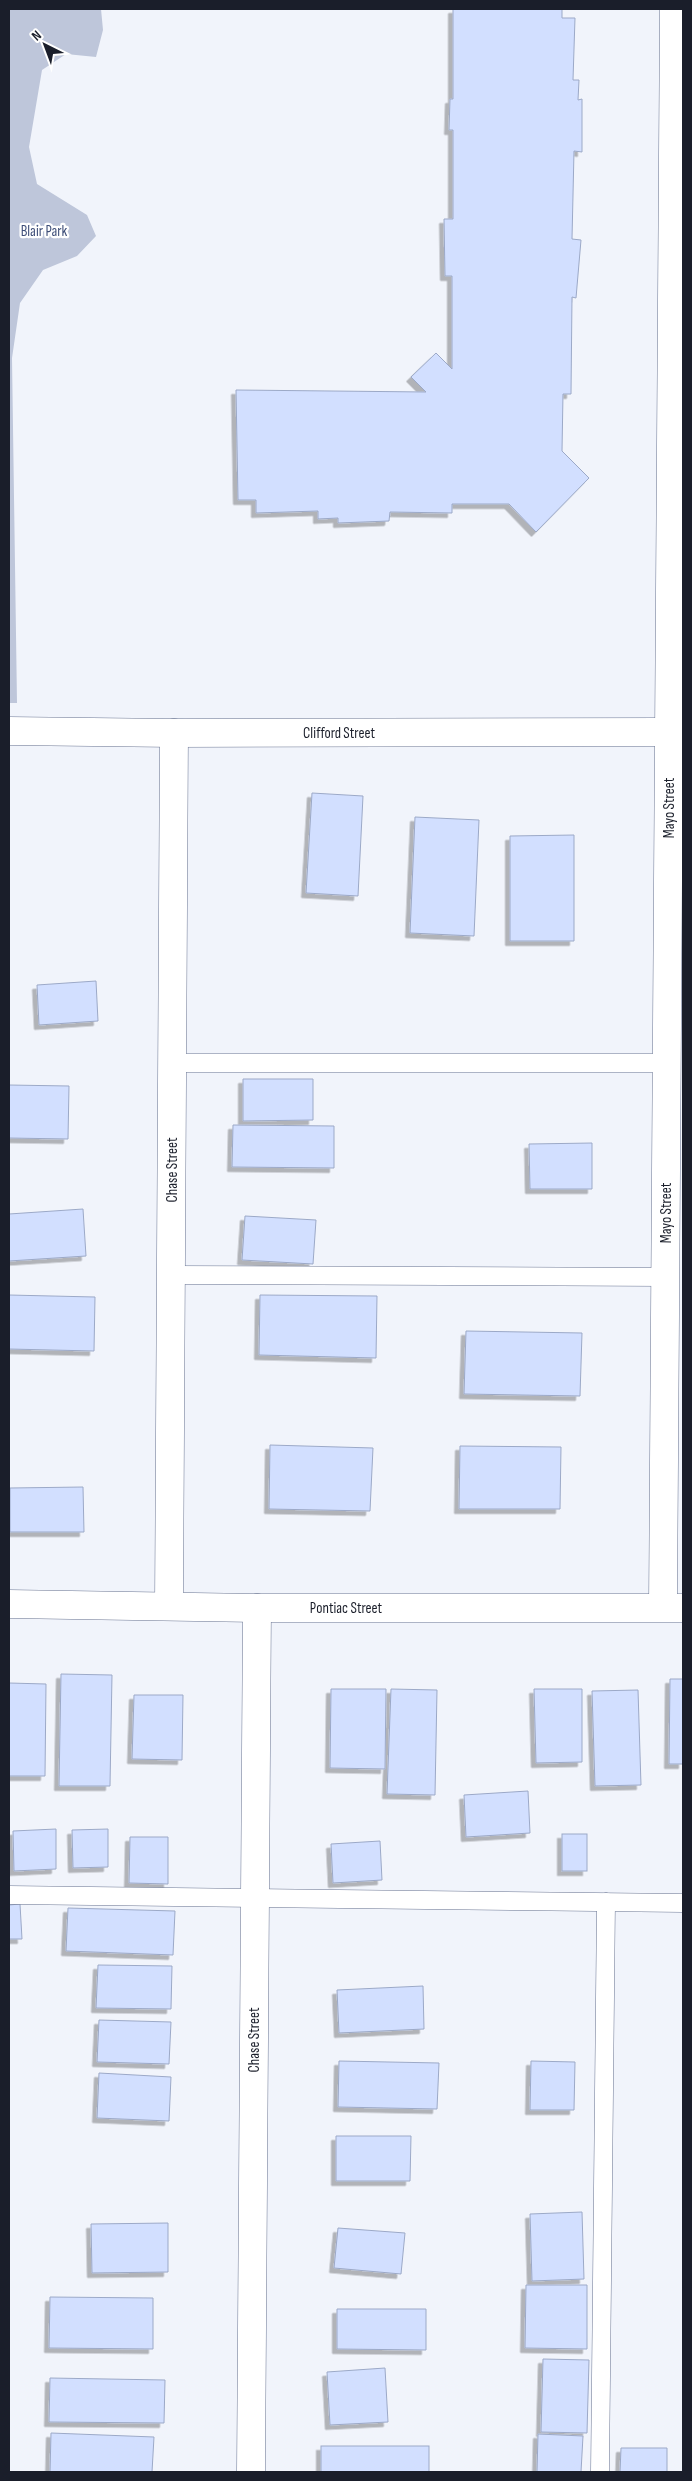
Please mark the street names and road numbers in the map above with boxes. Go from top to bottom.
street label: Clifford Street [303,724,375,743]
street label: Mayo Street [660,777,679,838]
street label: Chase Street [163,1137,182,1202]
street label: Mayo Street [657,1182,676,1243]
street label: Pontiac Street [310,1599,383,1618]
street label: Chase Street [245,2007,264,2072]

